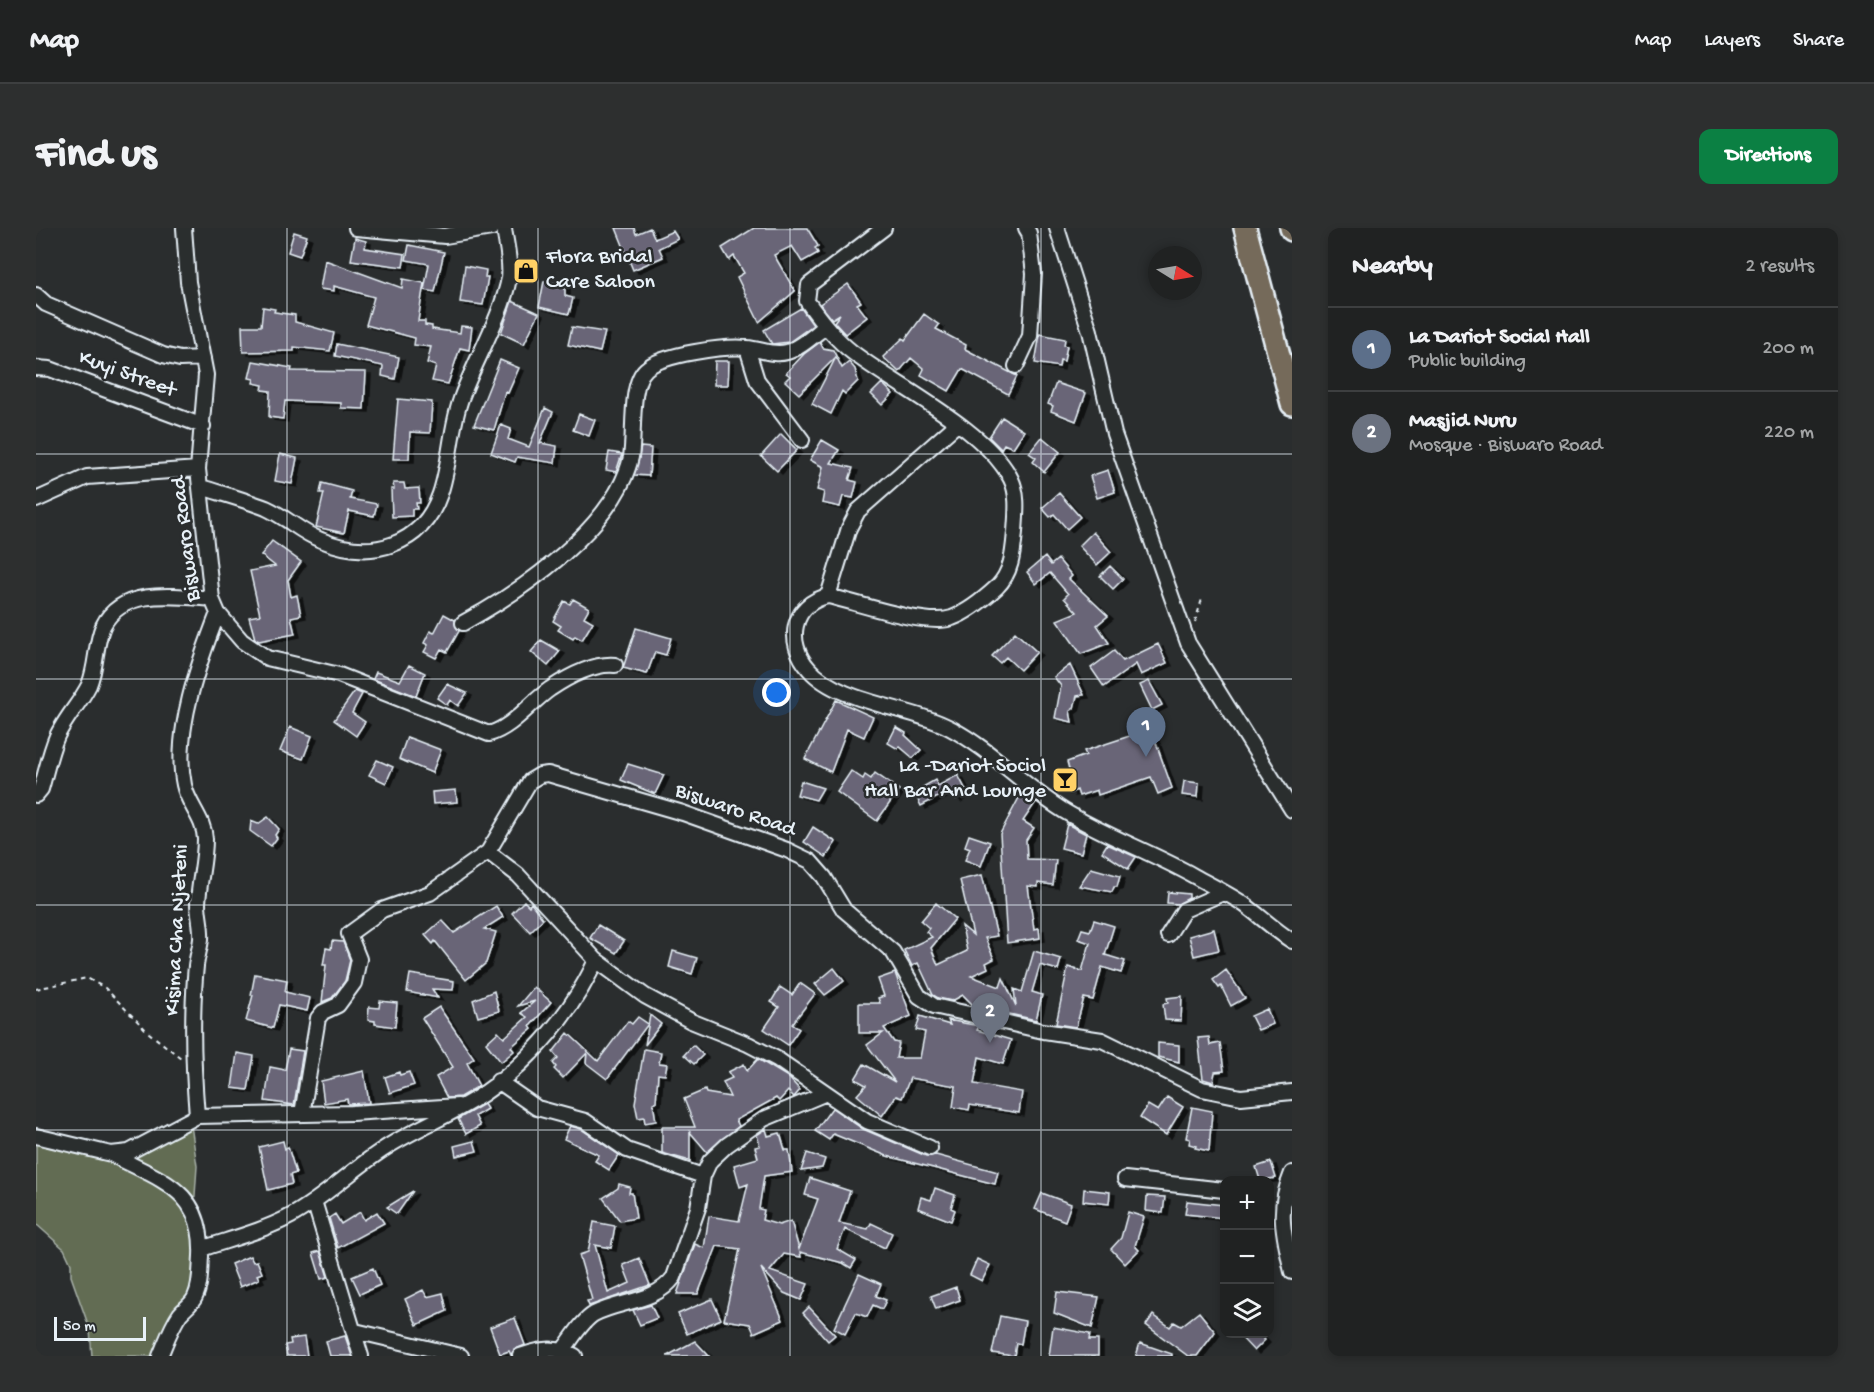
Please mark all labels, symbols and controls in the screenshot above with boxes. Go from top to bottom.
text: Map [30,25,79,58]
text: Map [1635,29,1671,54]
text: Layers [1704,29,1760,54]
text: Share [1793,29,1844,54]
button: Directions [1699,129,1838,184]
text: Find us [36,132,156,181]
place label: Flora Bridal Care Saloon [545,245,656,296]
north arrow [1148,246,1202,300]
text: Nearby [1352,252,1433,283]
shop icon: Flora Bridal Care Saloon [511,256,541,286]
text: 2 results [1745,256,1814,279]
text: La Dariot Social Hall [1409,325,1590,351]
text: 1 [1367,338,1376,361]
text: 200 m [1763,338,1814,361]
street label: Kuyi Street [75,345,181,405]
text: Public building [1409,351,1526,374]
text: Masjid Nuru [1409,409,1517,435]
text: 2 [1367,422,1376,445]
text: 220 m [1764,422,1814,445]
text: Mosque · Biswaro Road [1409,435,1602,458]
street label: Biswaro Road [166,473,208,604]
your location [762,678,791,707]
pin: 1 [1126,708,1166,757]
place label: La -Dariot Sociol Hall Bar And Lounge [864,754,1047,805]
bar icon: La -Dariot Sociol Hall Bar And Lounge [1050,765,1080,795]
street label: Biswaro Road [670,778,801,844]
street label: Kisima Cha Njeteni [161,844,195,1016]
pin: 2 [970,994,1010,1043]
map controls [1220,1176,1274,1338]
button: + [1220,1176,1274,1230]
button: − [1220,1230,1274,1284]
button: layers [1220,1284,1274,1338]
scale bar [54,1314,146,1342]
text: 50 m [63,1318,96,1337]

